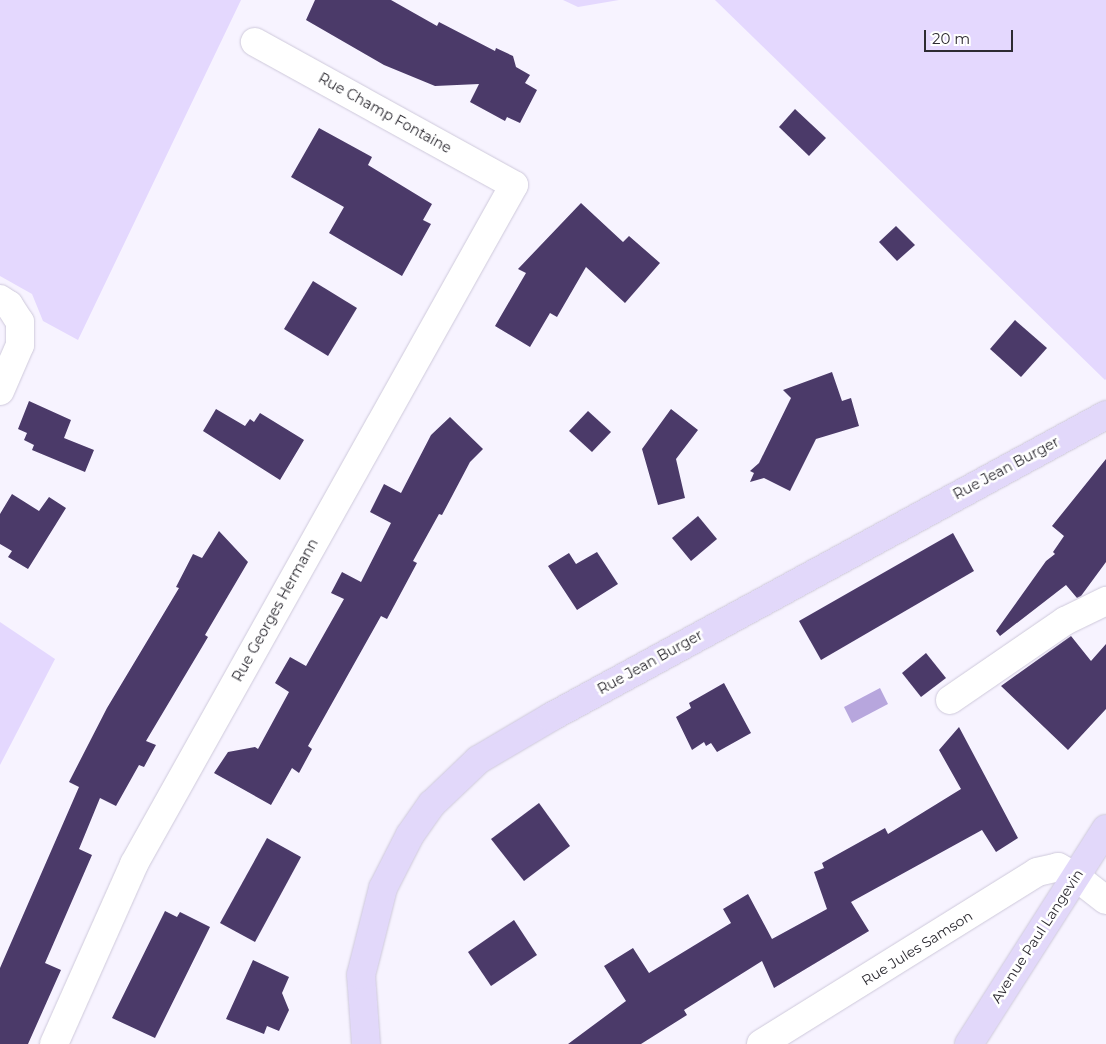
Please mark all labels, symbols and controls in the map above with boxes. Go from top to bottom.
scale bar [926,20,1015,52]
text: 20 m [932,29,970,48]
street label: Rue Champ Fontaine [316,69,454,157]
street label: Rue Jean Burger [950,433,1062,503]
street label: Rue Georges Hermann [229,535,321,685]
street label: Rue Jean Burger [595,626,705,698]
street label: Avenue Paul Langevin [987,866,1087,1006]
street label: Rue Jules Samson [858,907,976,989]

